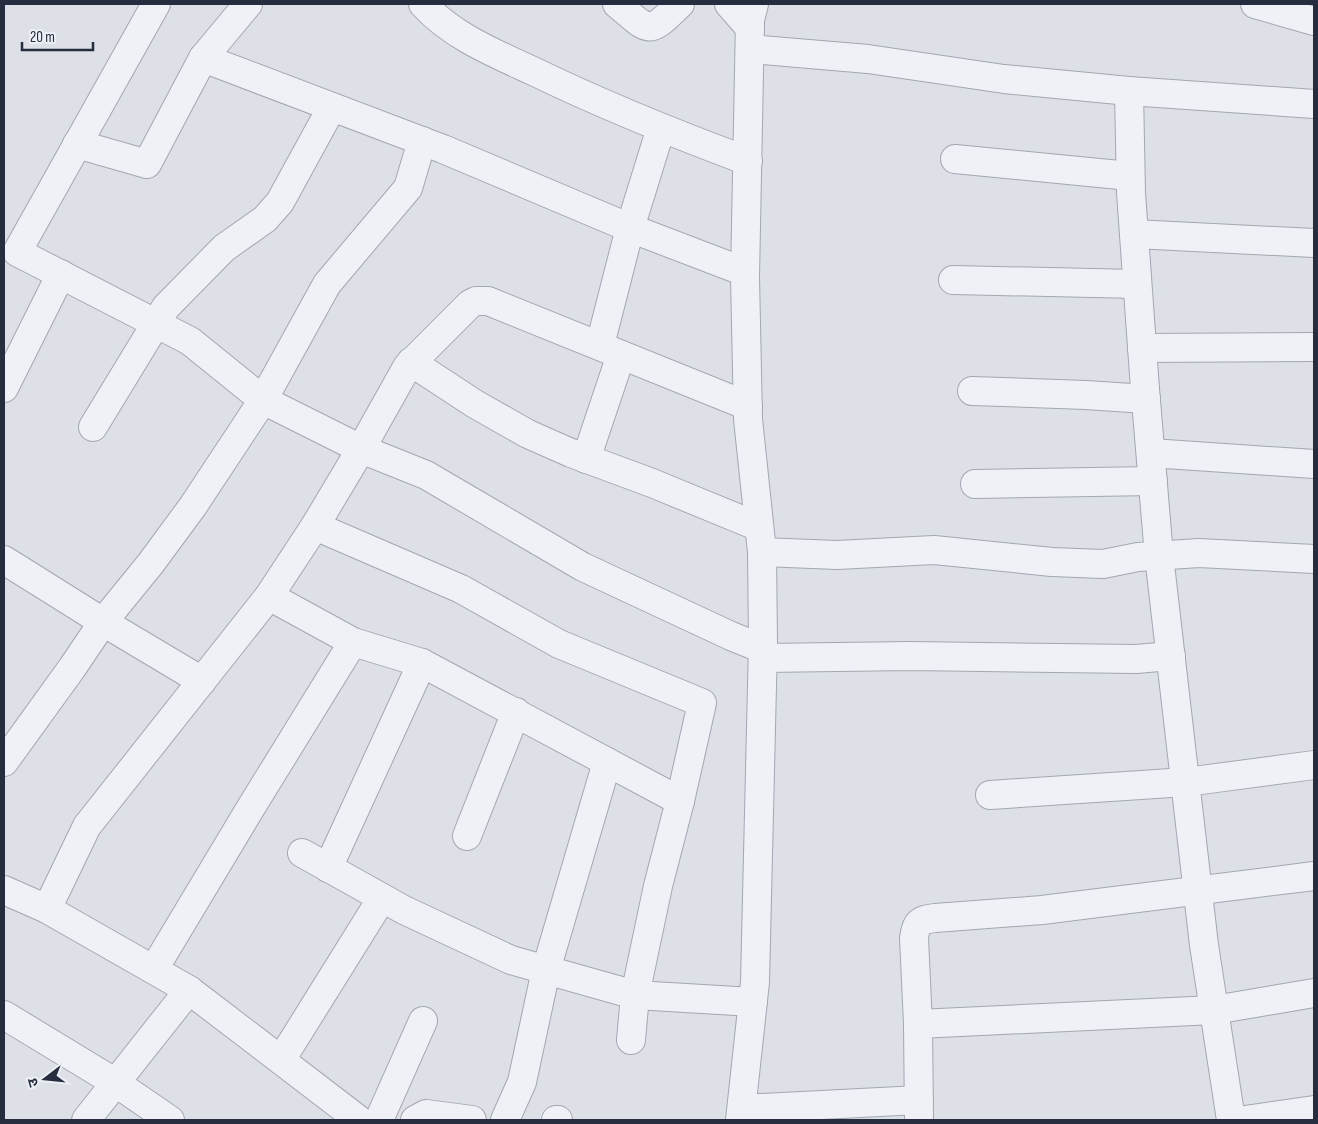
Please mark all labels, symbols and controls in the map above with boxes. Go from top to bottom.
scale bar [22,20,94,52]
text: 20 m [30,28,55,47]
north arrow [20,1054,70,1104]
text: उ [23,1075,42,1089]

